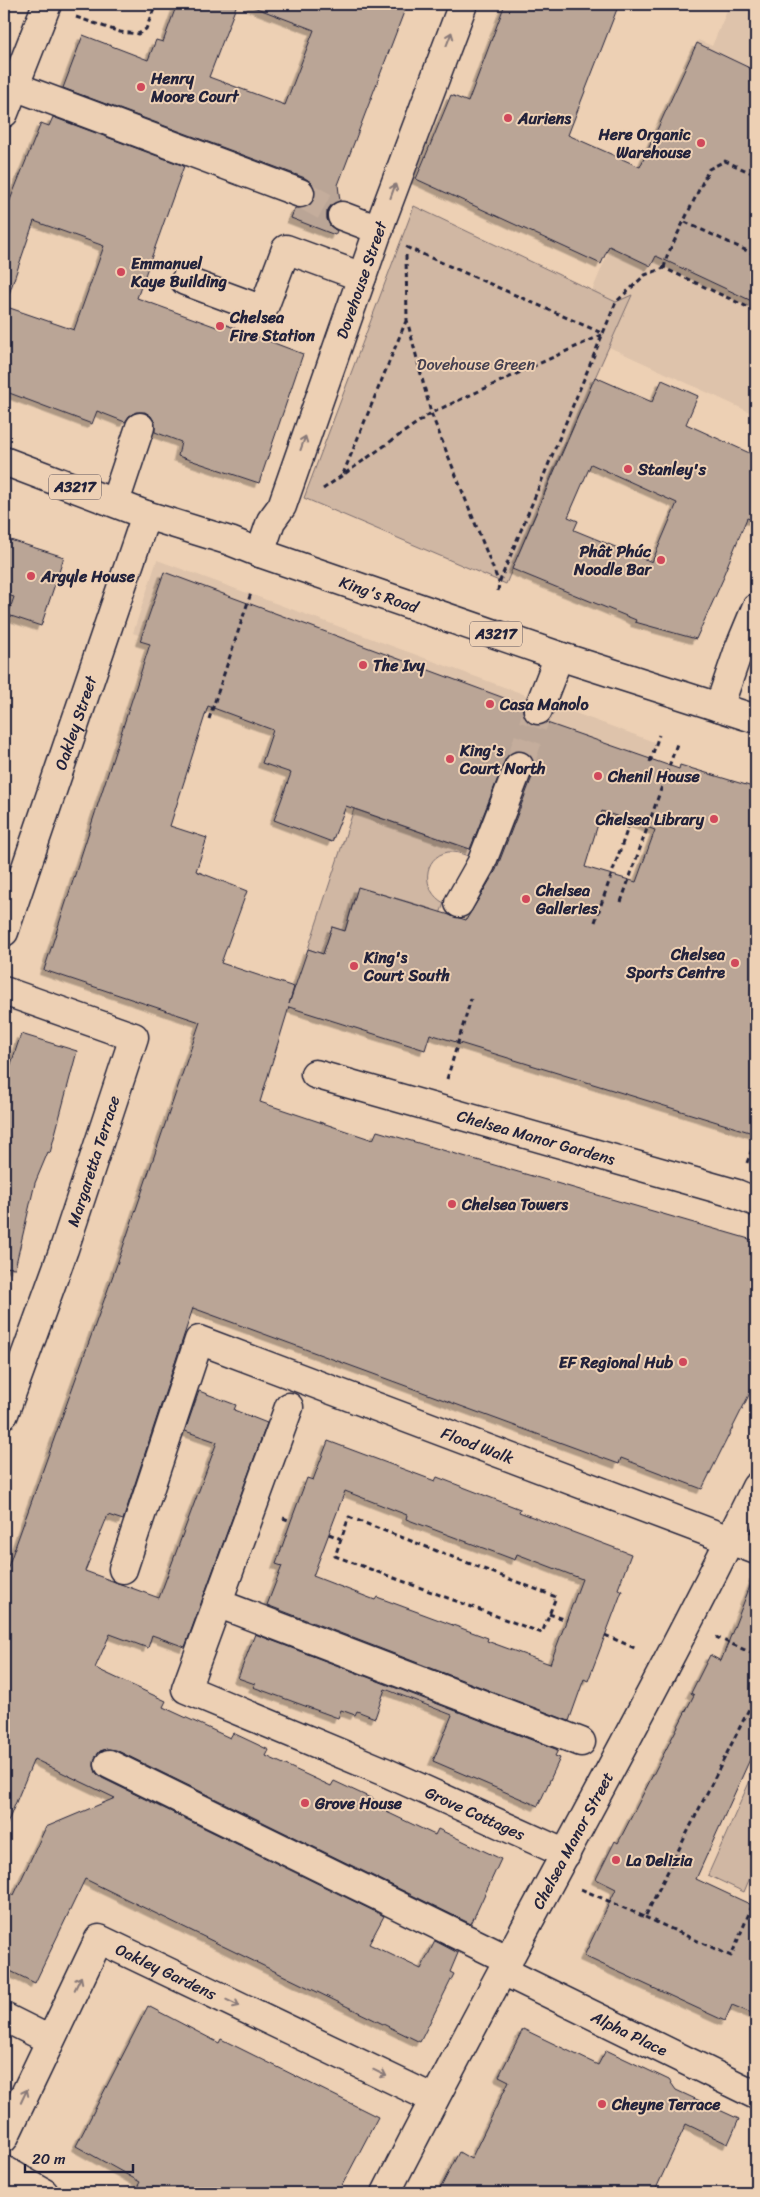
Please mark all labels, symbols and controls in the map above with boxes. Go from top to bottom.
one-way arrow [445,32,454,47]
place label: Henry Moore Court [150,64,240,111]
marker: Henry Moore Court [135,81,147,93]
place label: Auriens [517,104,571,133]
marker: Auriens [502,112,514,124]
place label: Here Organic Warehouse [597,120,692,167]
marker: Here Organic Warehouse [695,137,707,149]
one-way arrow [389,184,398,199]
street label: Dovehouse Street [327,217,396,343]
place label: Emmanuel Kaye Building [130,249,228,296]
marker: Emmanuel Kaye Building [115,266,127,278]
place label: Chelsea Fire Station [229,303,315,350]
marker: Chelsea Fire Station [214,320,226,332]
park label: Dovehouse Green [417,350,536,379]
one-way arrow [299,436,308,452]
place label: Stanley's [637,455,707,484]
marker: Stanley's [622,463,634,475]
road number: A3217 [49,474,101,500]
place label: Phât Phúc Noodle Bar [573,537,652,584]
marker: Phât Phúc Noodle Bar [655,554,667,566]
place label: Argyle House [40,562,136,591]
street label: King's Road [335,567,424,622]
marker: Argyle House [25,570,37,582]
road number: A3217 [470,622,522,646]
place label: The Ivy [373,651,425,680]
marker: The Ivy [357,659,369,671]
street label: Oakley Street [46,671,105,774]
place label: Casa Manolo [499,690,590,719]
marker: Casa Manolo [484,698,496,710]
place label: King's Court North [459,736,546,783]
marker: King's Court North [444,753,456,765]
place label: Chenil House [607,762,701,791]
marker: Chenil House [592,770,604,782]
place label: Chelsea Library [595,805,705,834]
marker: Chelsea Library [708,813,720,825]
place label: Chelsea Galleries [535,876,599,923]
marker: Chelsea Galleries [520,893,532,905]
place label: Chelsea Sports Centre [625,940,726,987]
place label: King's Court South [363,943,450,990]
marker: Chelsea Sports Centre [729,957,741,969]
marker: King's Court South [348,960,360,972]
street label: Margaretta Terrace [59,1092,128,1231]
street label: Chelsea Manor Gardens [454,1101,619,1174]
place label: Chelsea Towers [461,1190,569,1219]
marker: Chelsea Towers [446,1198,458,1210]
place label: EF Regional Hub [559,1348,673,1377]
marker: EF Regional Hub [677,1356,689,1368]
street label: Flood Walk [437,1419,518,1473]
street label: Chelsea Manor Street [524,1766,622,1915]
street label: Grove Cottages [420,1778,531,1849]
place label: Grove House [314,1789,403,1818]
marker: Grove House [299,1797,311,1809]
place label: La Delizia [626,1846,693,1875]
marker: La Delizia [610,1854,622,1866]
street label: Oakley Gardens [110,1935,222,2008]
one-way arrow [74,1976,83,1991]
one-way arrow [225,1999,240,2008]
street label: Alpha Place [585,2002,673,2065]
one-way arrow [372,2069,387,2078]
one-way arrow [19,2089,29,2104]
place label: Cheyne Terrace [611,2090,721,2119]
marker: Cheyne Terrace [596,2098,608,2110]
scale bar [25,2142,132,2174]
text: 20 m [32,2146,66,2172]

